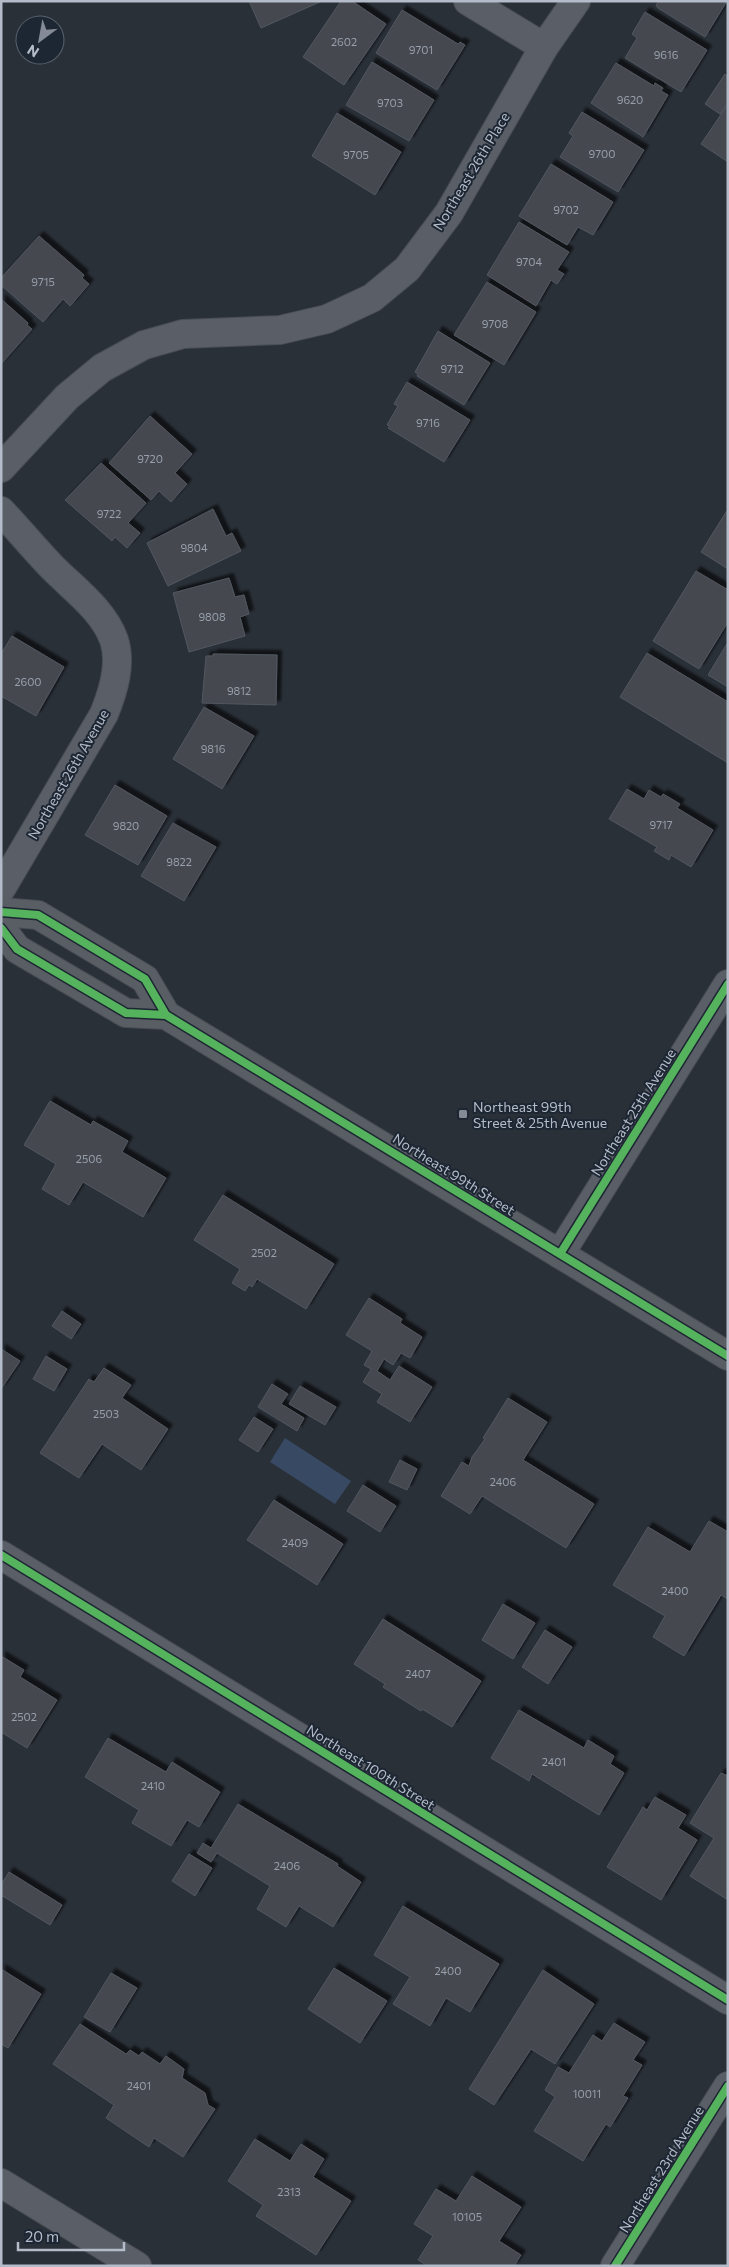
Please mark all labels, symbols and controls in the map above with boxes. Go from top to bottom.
north arrow [15,15,65,65]
house number: 2602 [331,35,357,48]
text: N [24,41,42,61]
house number: 9701 [409,43,433,56]
house number: 9616 [654,48,679,61]
house number: 9620 [617,93,643,106]
house number: 9703 [377,96,403,109]
street label: Northeast 26th Place [429,109,513,233]
house number: 9700 [589,147,615,160]
house number: 9705 [343,148,369,161]
house number: 9702 [553,203,579,216]
house number: 9704 [516,255,542,268]
house number: 9715 [31,275,55,288]
house number: 9708 [482,317,508,330]
house number: 9712 [440,362,464,375]
house number: 9716 [416,416,440,429]
house number: 9720 [137,452,163,465]
house number: 9722 [97,507,121,520]
house number: 9804 [180,541,208,554]
house number: 9808 [198,610,226,623]
house number: 2600 [14,675,42,688]
house number: 9812 [227,684,251,697]
street label: Northeast 26th Avenue [24,706,112,842]
house number: 9816 [201,742,226,755]
house number: 9717 [650,818,673,831]
house number: 9820 [113,819,139,832]
house number: 9822 [166,855,192,868]
street label: Northeast 25th Avenue [587,1045,679,1179]
place label: Northeast 99th Street & 25th Avenue [473,1098,607,1131]
marker: Northeast 99th Street & 25th Avenue [457,1108,469,1120]
street label: Northeast 99th Street [390,1129,518,1219]
house number: 2506 [76,1152,102,1165]
house number: 2502 [251,1246,277,1259]
house number: 2503 [93,1407,119,1420]
house number: 2406 [490,1475,516,1488]
house number: 2409 [282,1536,308,1549]
house number: 2400 [662,1584,688,1597]
house number: 2407 [405,1667,431,1680]
house number: 2502 [11,1710,37,1723]
street label: Northeast 100th Street [304,1721,438,1814]
house number: 2401 [542,1755,566,1768]
house number: 2410 [141,1779,165,1792]
house number: 2406 [274,1859,300,1872]
house number: 2400 [435,1964,461,1977]
house number: 2401 [127,2079,151,2092]
house number: 10011 [573,2087,601,2100]
street label: Northeast 23rd Avenue [615,2102,707,2236]
house number: 2313 [277,2185,301,2198]
house number: 10105 [452,2210,482,2223]
scale bar [18,2220,124,2252]
text: 20 m [25,2227,59,2245]

